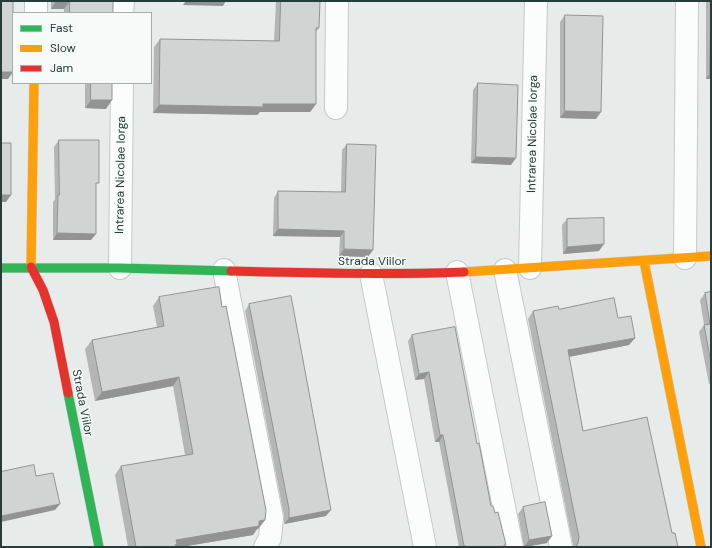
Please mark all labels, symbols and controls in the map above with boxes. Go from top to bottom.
legend [12,12,152,84]
text: Fast [50,20,73,36]
text: Slow [50,40,76,56]
text: Jam [50,60,73,76]
street label: Intrarea Nicolae Iorga [525,75,541,193]
street label: Intrarea Nicolae Iorga [113,116,129,234]
street label: Strada Viilor [338,255,406,269]
street label: Strada Viilor [68,368,96,438]

